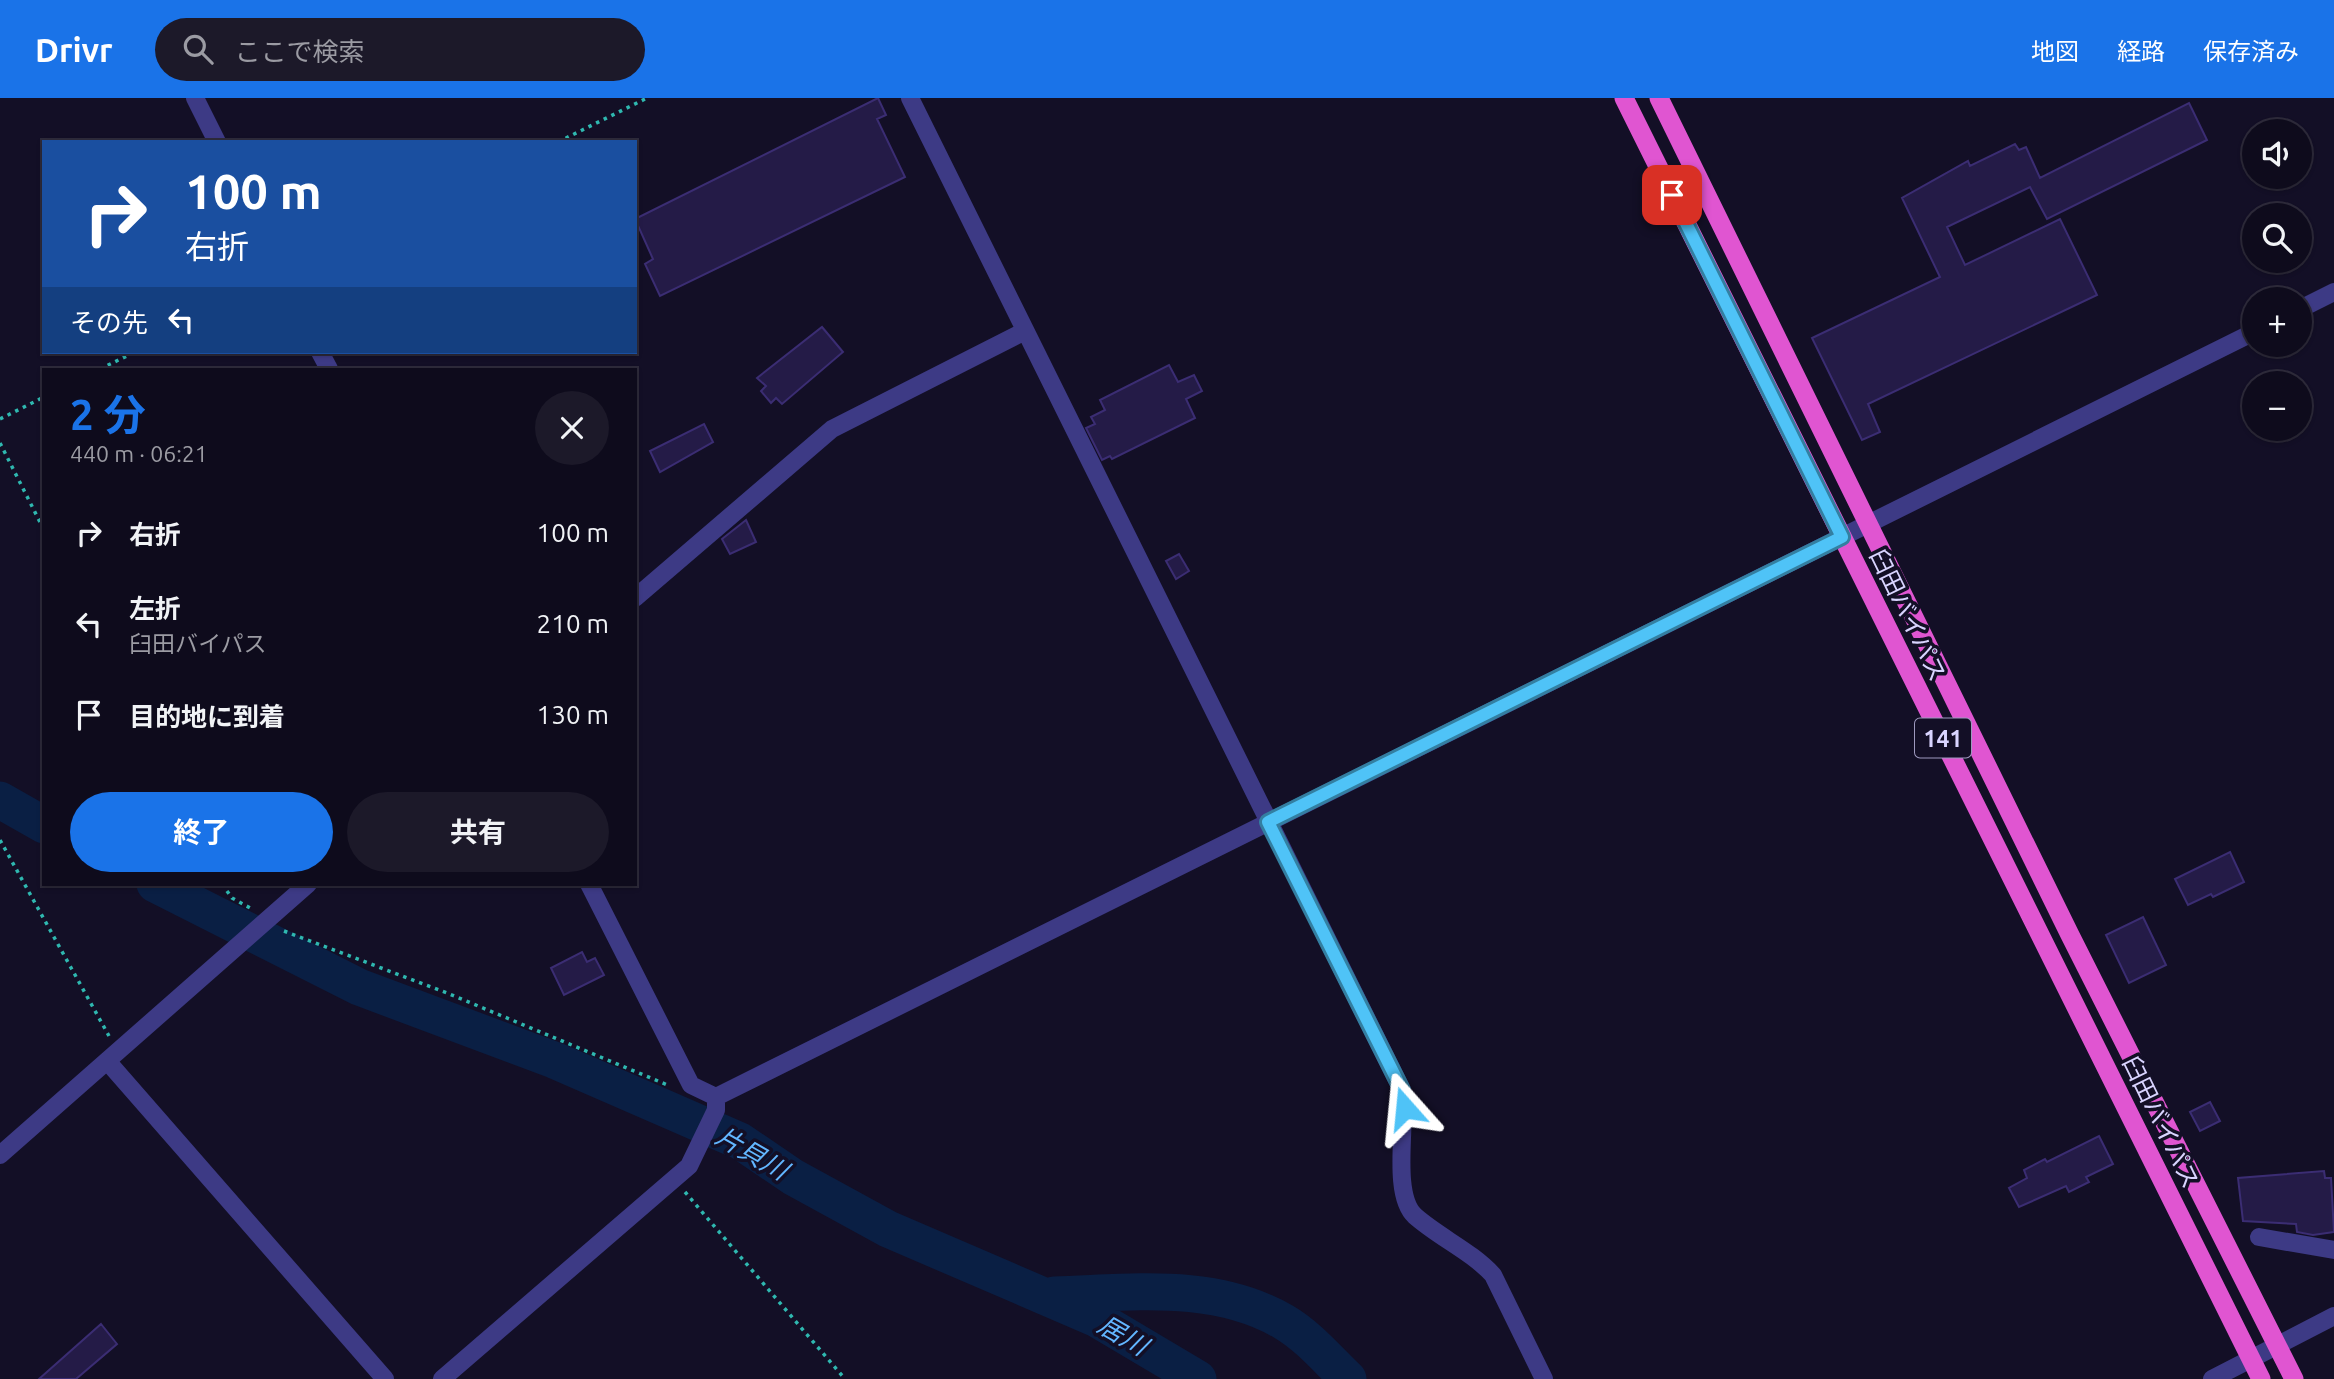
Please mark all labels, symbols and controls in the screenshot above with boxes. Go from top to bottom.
search box [155,18,645,81]
icon: search [179,30,217,68]
text: Drivr [35,31,113,68]
text: ここで検索 [235,37,365,66]
text: 地図 [2031,38,2079,65]
text: 経路 [2117,38,2165,65]
text: 保存済み [2203,38,2299,65]
map controls [2242,119,2312,441]
button: sound [2242,119,2312,189]
text: 100 m [185,163,322,218]
pin [1642,165,1702,225]
icon: right [70,168,161,259]
icon: arrive [1653,176,1691,214]
button: search [2242,203,2312,273]
text: 右折 [185,228,249,264]
button: + [2242,287,2312,357]
icon: left [162,301,200,339]
text: その先 [70,308,148,337]
button: − [2242,371,2312,441]
text: 2 分 [70,391,146,438]
button: close [535,391,609,465]
text: 440 m · 06:21 [70,441,208,466]
icon: right [70,514,108,552]
text: 100 m [537,518,609,547]
text: 右折 [129,520,181,549]
street label: 臼田バイパス [1864,545,1952,685]
text: 左折 [129,594,181,623]
icon: left [70,605,108,643]
text: 210 m [537,609,609,638]
text: 臼田バイパス [129,631,267,656]
icon: arrive [70,696,108,734]
text: 130 m [537,700,609,729]
text: 目的地に到着 [129,702,285,731]
road number: 141 [1915,718,1971,758]
button: 終了 [70,792,333,872]
button: 共有 [347,792,609,872]
street label: 臼田バイパス [2117,1052,2205,1192]
position arrow [1368,1071,1442,1145]
water label: 片貝川 [711,1121,796,1187]
water label: 居川 [1093,1309,1155,1362]

